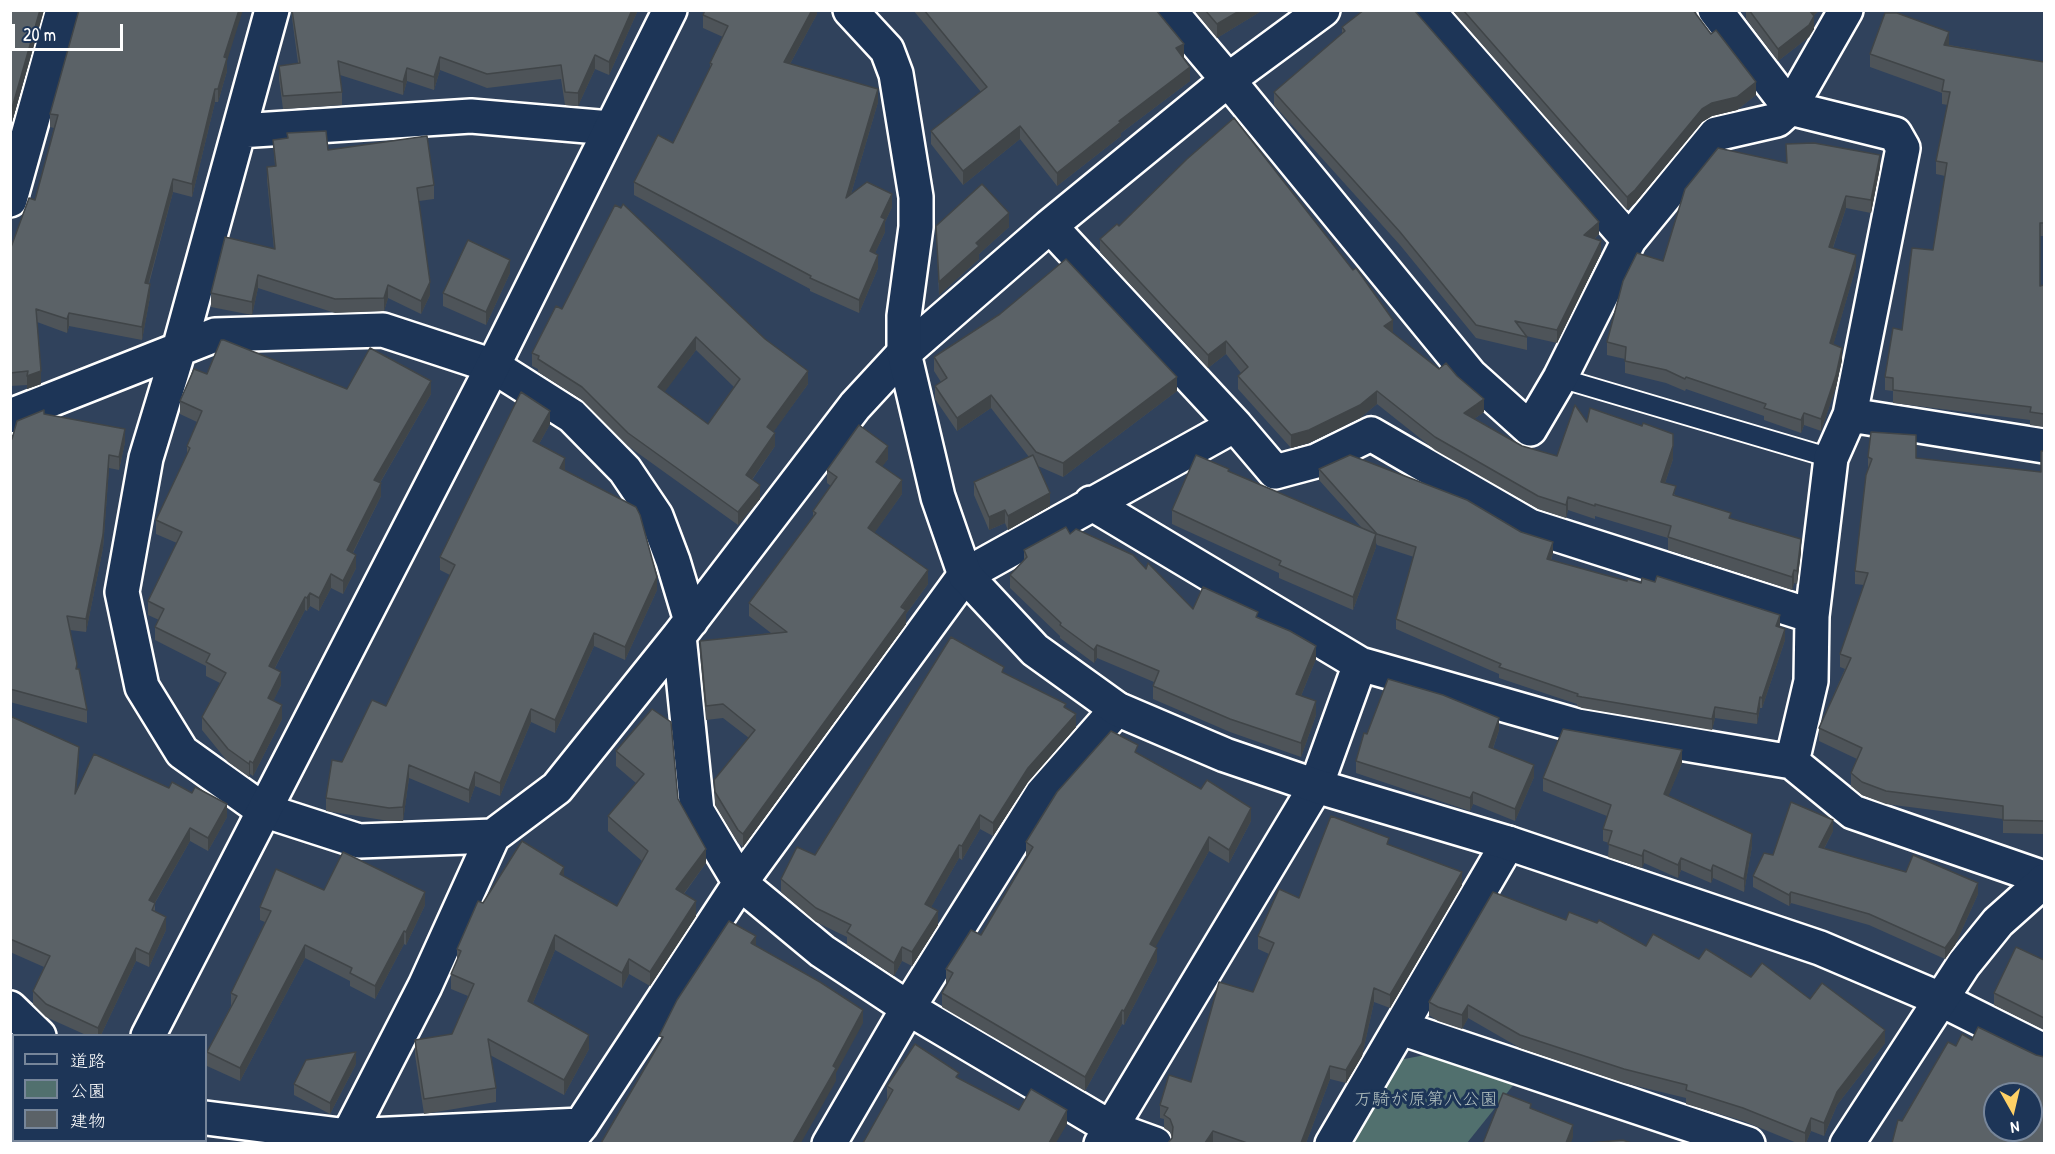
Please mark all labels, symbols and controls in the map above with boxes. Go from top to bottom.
scale bar [15,12,126,50]
text: 20 m [23,22,56,47]
legend [12,1034,207,1142]
text: 道路 [70,1048,106,1073]
text: 公園 [70,1078,106,1103]
north arrow [1983,1082,2043,1142]
park label: 万騎が原第八公園 [1354,1089,1498,1111]
text: 建物 [70,1108,106,1133]
text: N [2009,1116,2021,1139]

